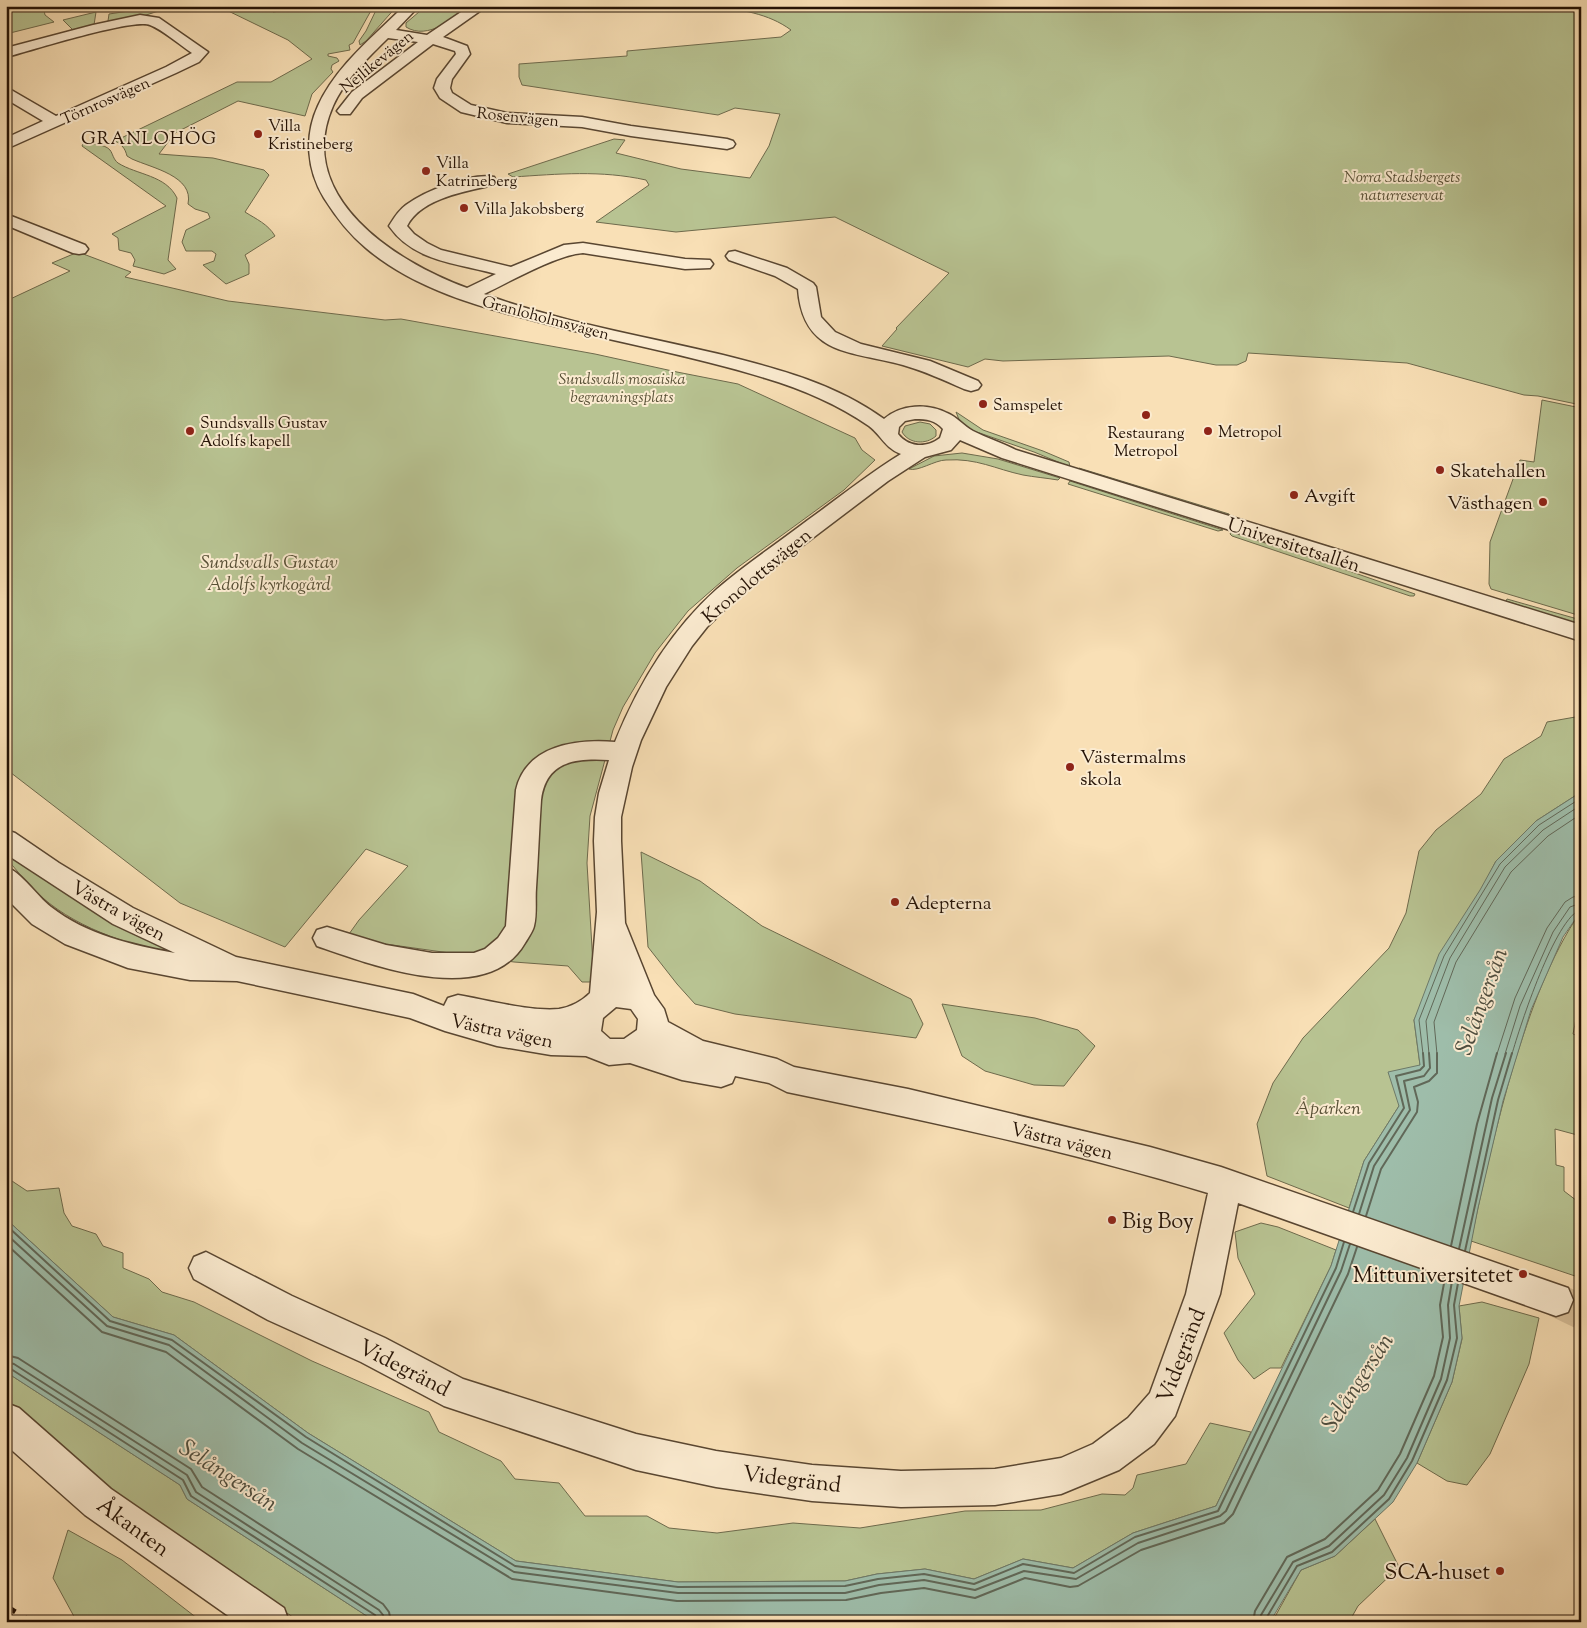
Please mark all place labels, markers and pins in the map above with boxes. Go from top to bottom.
place label: Villa Kristineberg [268,116,353,157]
marker: Villa Kristineberg [252,128,264,140]
place label: Villa Katrineberg [436,153,518,194]
marker: Villa Katrineberg [420,165,432,177]
place label: Villa Jakobsberg [474,199,584,222]
marker: Villa Jakobsberg [458,202,470,214]
place label: Samspelet [993,395,1063,418]
marker: Samspelet [977,398,989,410]
marker: Restaurang Metropol [1140,409,1152,421]
place label: Sundsvalls Gustav Adolfs kapell [200,413,328,454]
place label: Metropol [1218,422,1282,445]
place label: Restaurang Metropol [1107,423,1185,464]
marker: Sundsvalls Gustav Adolfs kapell [184,425,196,437]
marker: Metropol [1202,425,1214,437]
place label: Skatehallen [1450,459,1546,486]
marker: Skatehallen [1434,464,1446,476]
place label: Avgift [1304,484,1356,511]
marker: Avgift [1288,489,1300,501]
place label: Västhagen [1447,491,1533,518]
marker: Västhagen [1537,496,1549,508]
place label: Västermalms skola [1080,745,1186,794]
marker: Västermalms skola [1064,761,1076,773]
place label: Adepterna [905,891,992,918]
marker: Adepterna [889,896,901,908]
place label: Big Boy [1122,1207,1194,1239]
marker: Big Boy [1106,1214,1118,1226]
place label: Mittuniversitetet [1353,1261,1513,1293]
marker: Mittuniversitetet [1517,1268,1529,1280]
place label: SCA-huset [1384,1558,1490,1590]
marker: SCA-huset [1494,1565,1506,1577]

